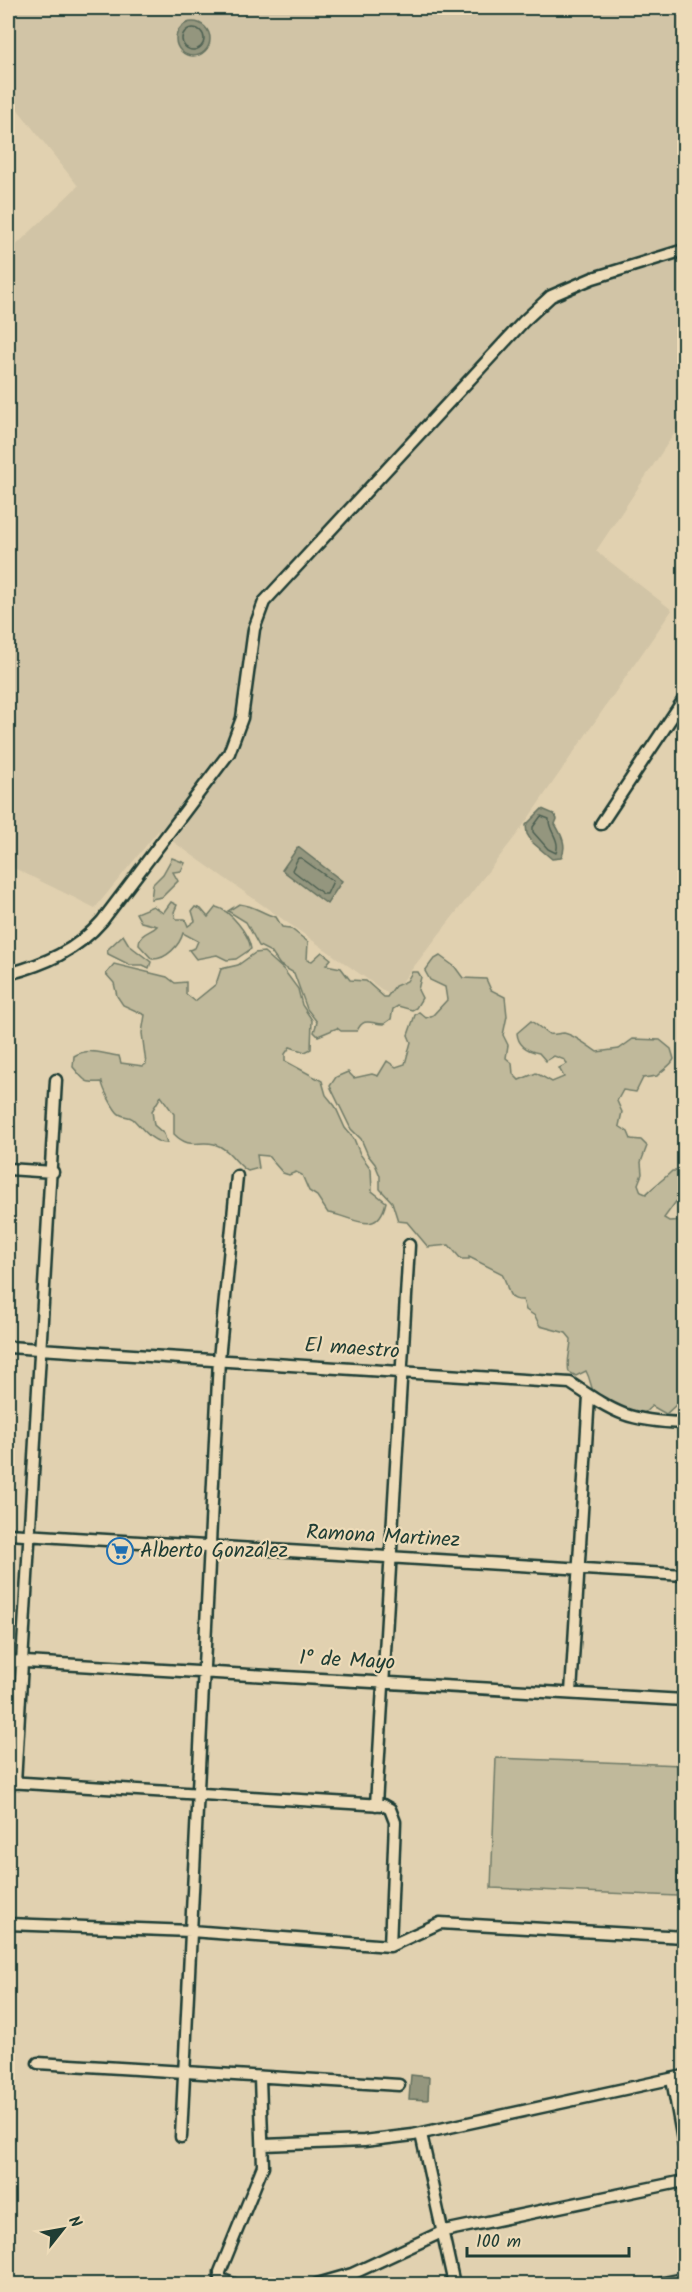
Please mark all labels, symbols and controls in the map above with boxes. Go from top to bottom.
street label: El maestro [303,1329,401,1369]
street label: Ramona Martinez [305,1516,461,1558]
place label: Alberto González [140,1535,288,1568]
supermarket icon: Alberto González [105,1536,135,1566]
street label: 1° de Mayo [298,1642,396,1680]
north arrow [33,2199,93,2259]
text: N [61,2211,88,2233]
scale bar [467,2220,629,2258]
text: 100 m [476,2228,521,2257]

